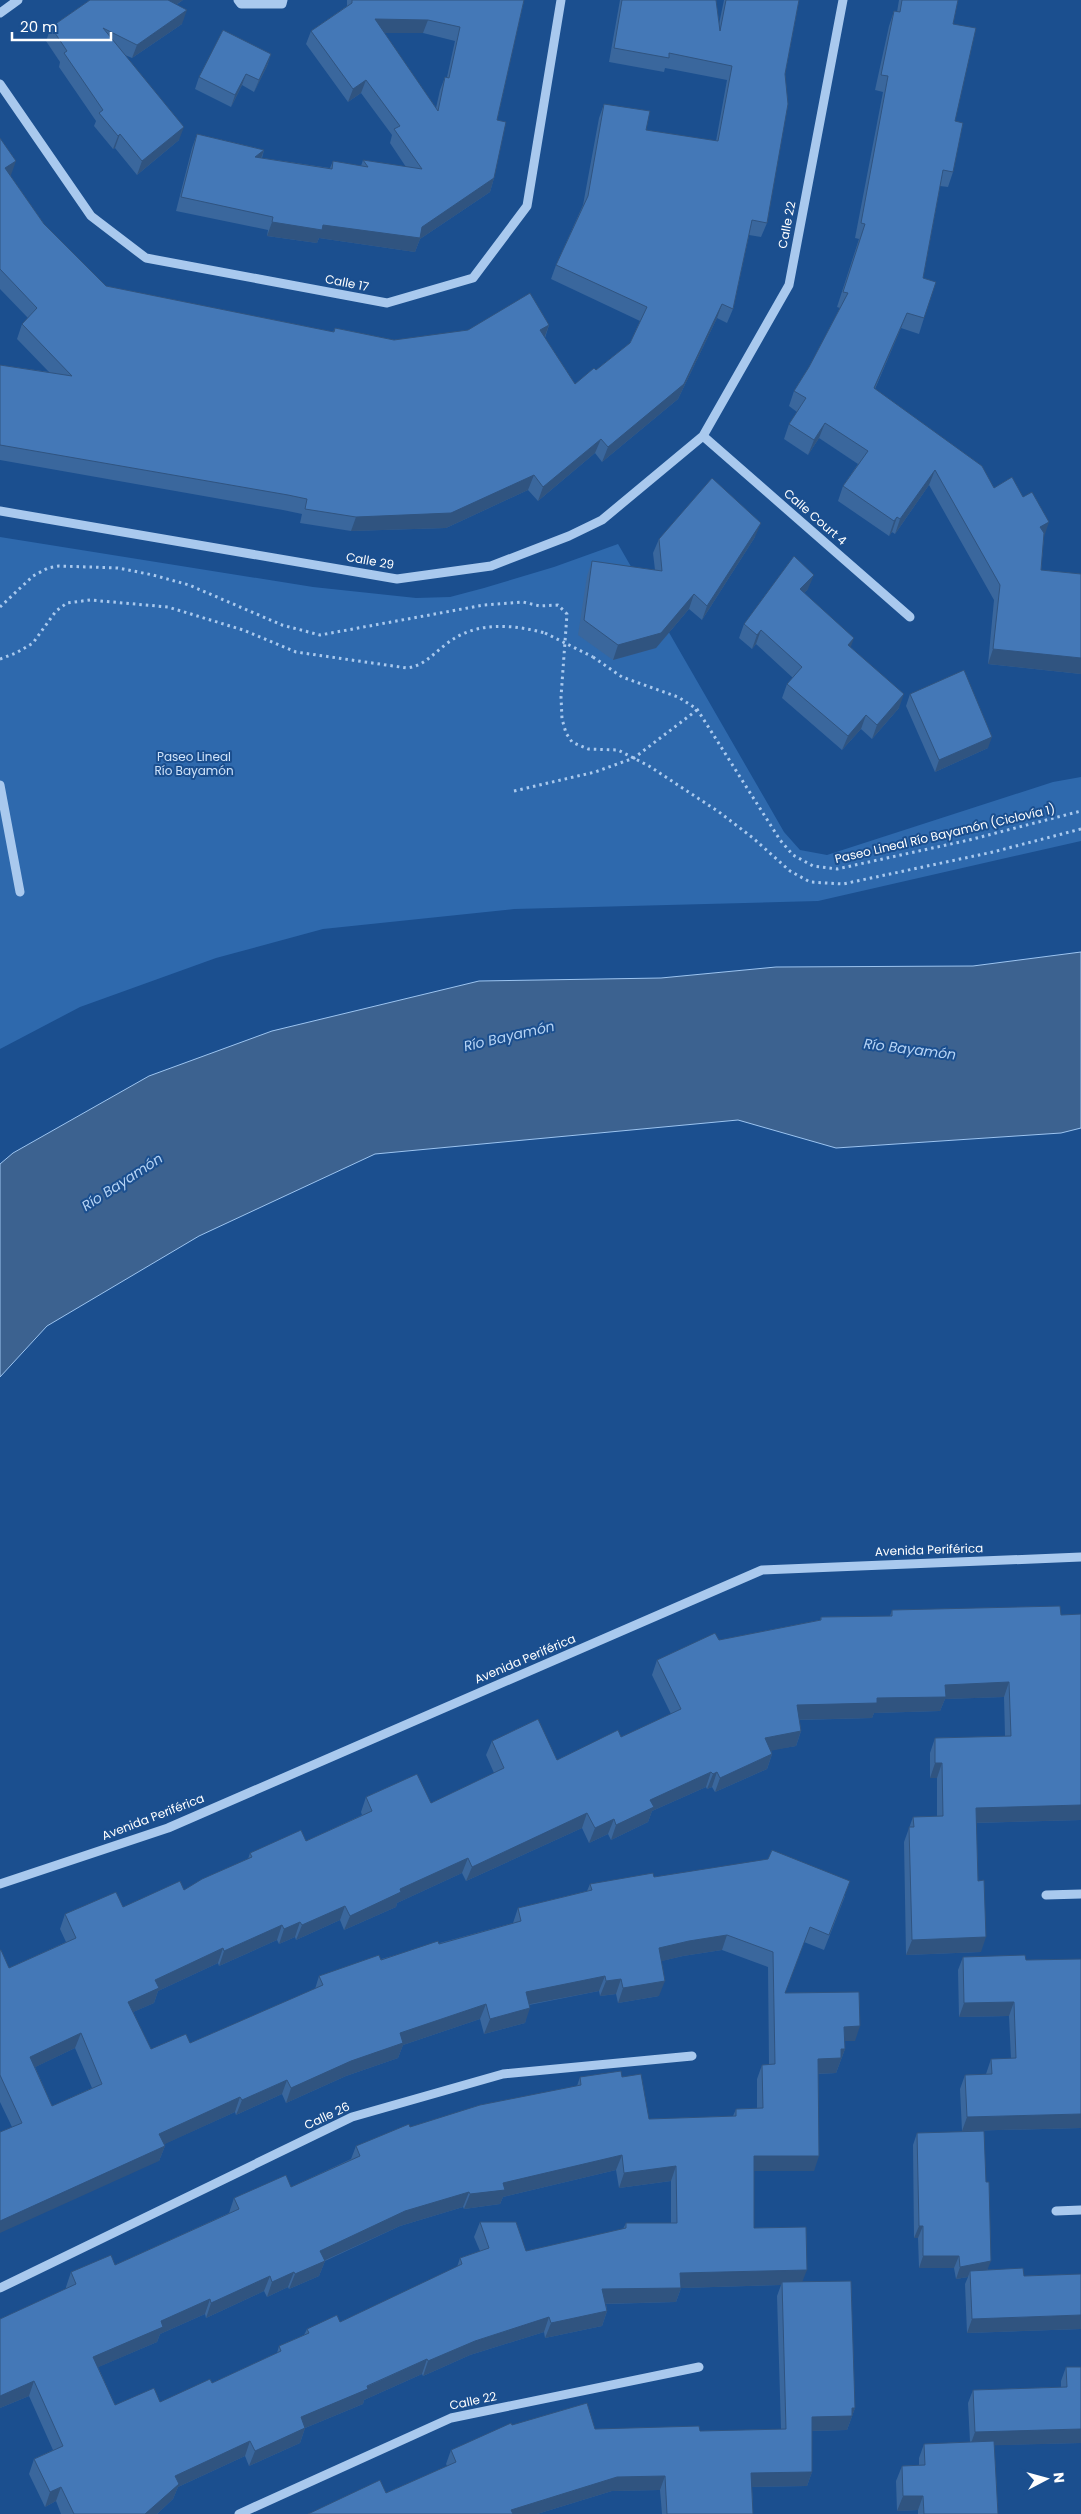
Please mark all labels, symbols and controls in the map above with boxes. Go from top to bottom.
scale bar [12,10,111,42]
text: 20 m [20,16,58,37]
street label: Calle 22 [774,200,799,250]
street label: Calle 17 [324,270,371,295]
street label: Calle Court 4 [780,485,851,549]
street label: Calle 29 [345,548,395,573]
park label: Paseo Lineal Río Bayamón [154,748,234,779]
street label: Paseo Lineal Río Bayamón (Ciclovía 1) [833,800,1057,867]
water label: Río Bayamón [462,1016,557,1056]
water label: Río Bayamón [863,1033,957,1065]
water label: Río Bayamón [78,1148,166,1216]
street label: Avenida Periférica [875,1539,983,1560]
street label: Avenida Periférica [472,1630,578,1688]
street label: Avenida Periférica [99,1789,206,1844]
street label: Calle 26 [301,2098,352,2133]
street label: Calle 22 [448,2387,498,2414]
north arrow [1021,2454,1071,2504]
text: N [1048,2471,1069,2484]

